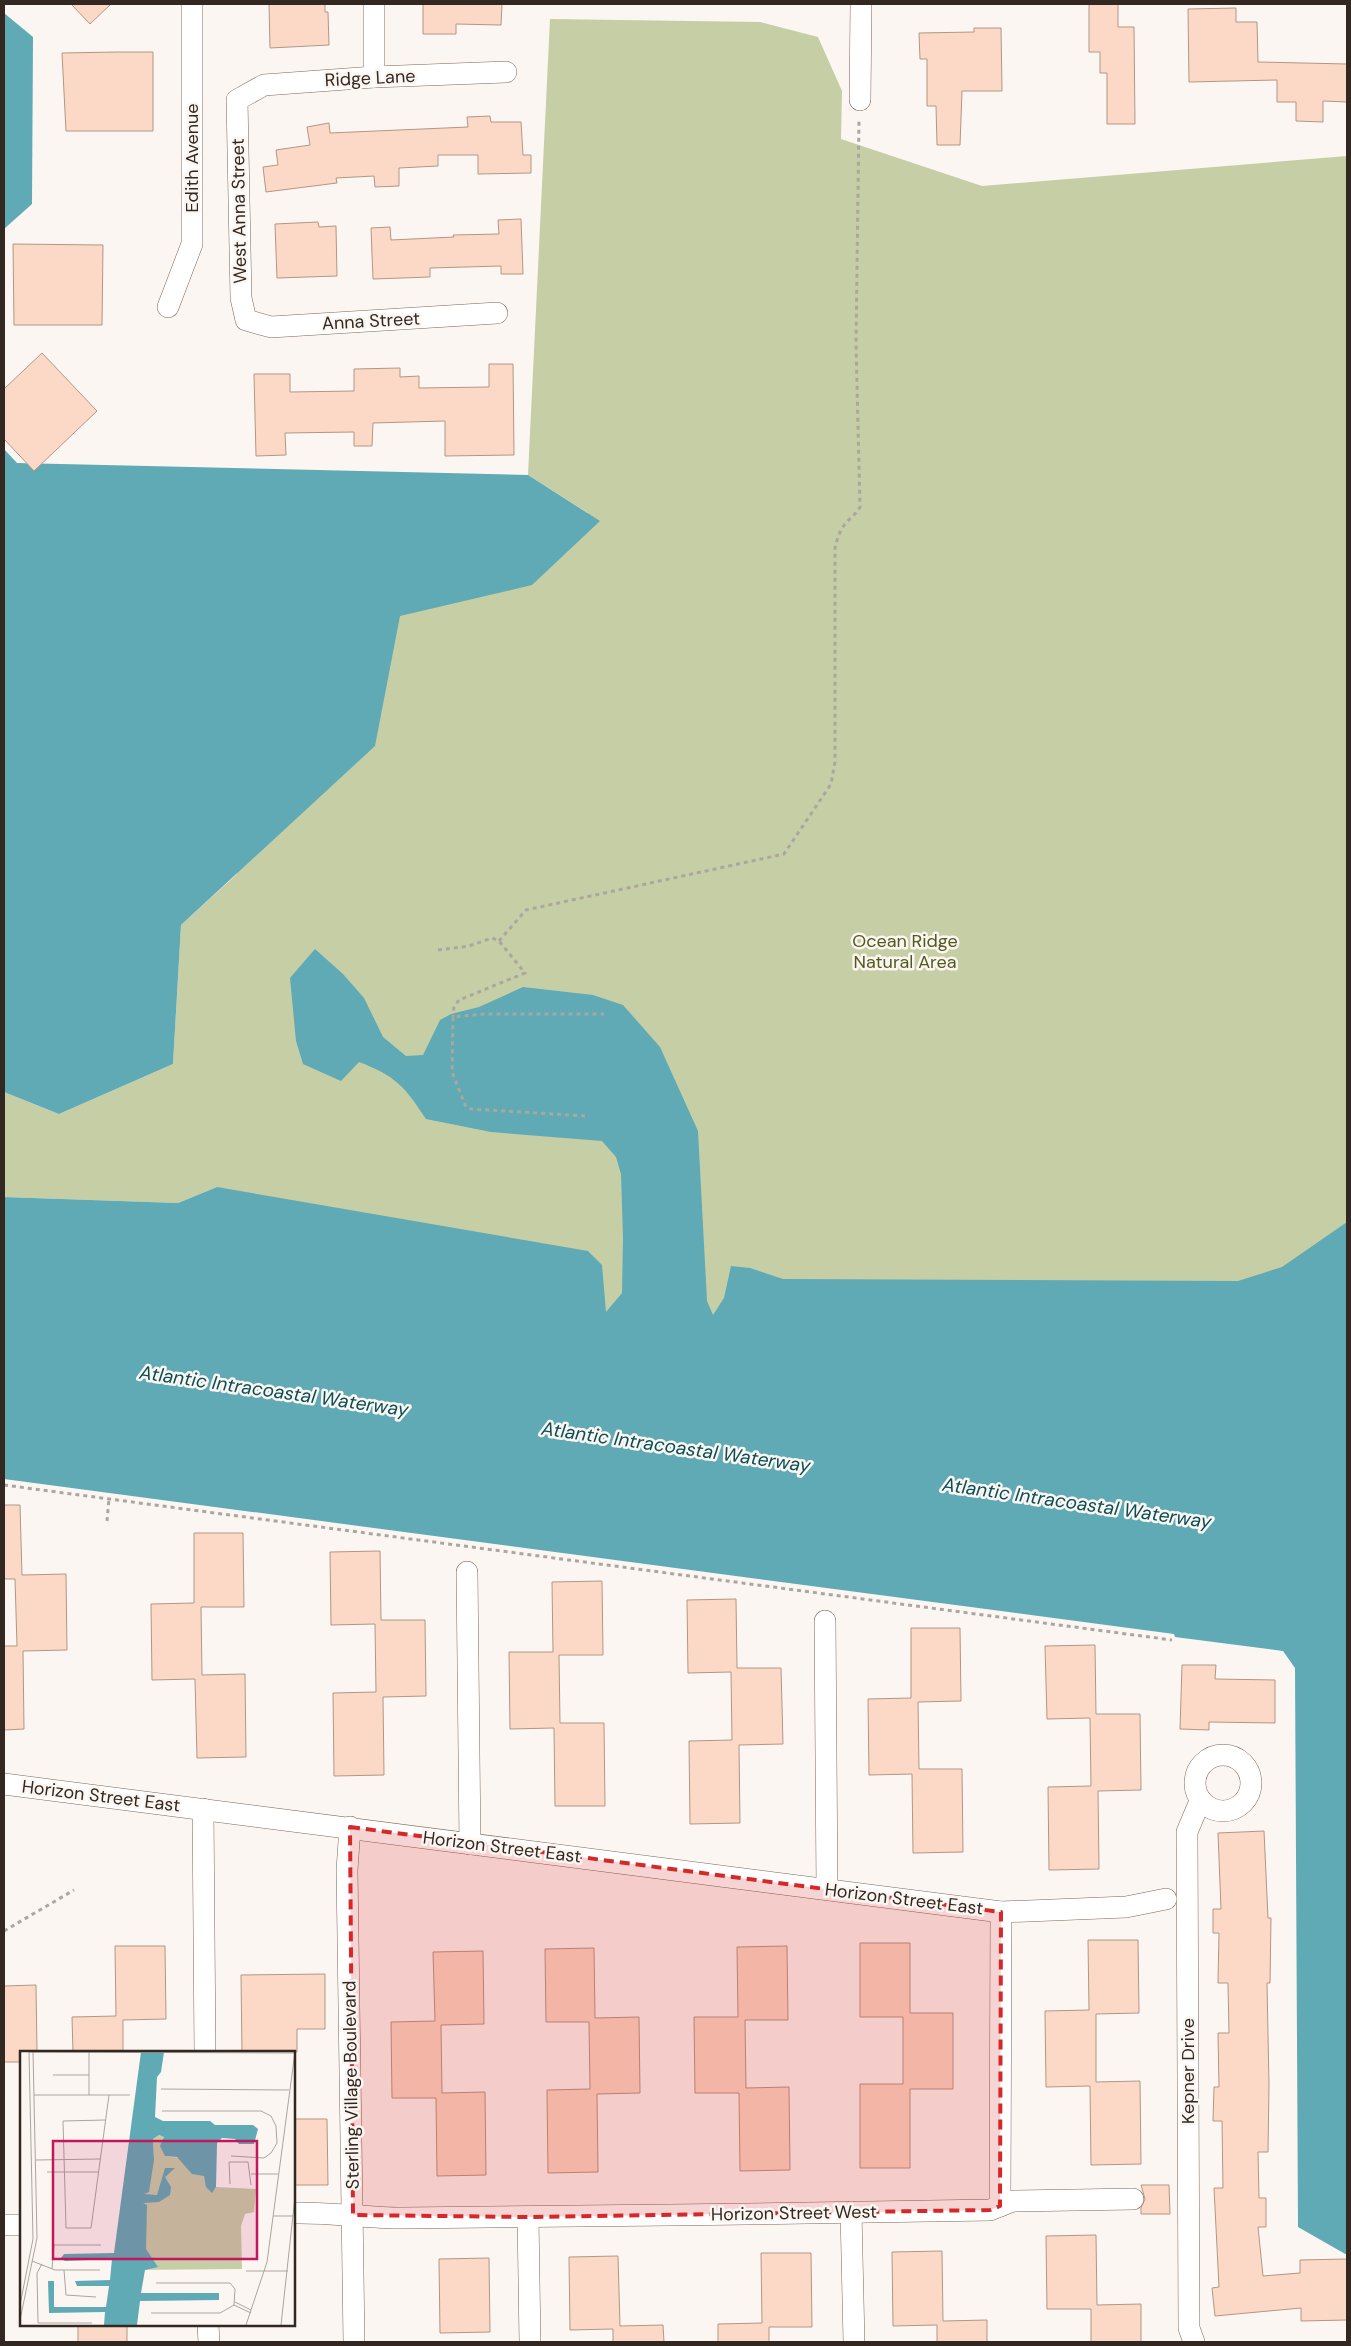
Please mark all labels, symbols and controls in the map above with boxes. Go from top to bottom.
street label: Ridge Lane [324,64,416,92]
street label: Edith Avenue [180,103,204,213]
street label: West Anna Street [226,138,252,284]
street label: Anna Street [321,306,421,336]
park label: Ocean Ridge Natural Area [852,929,958,974]
water label: Atlantic Intracoastal Waterway [137,1360,411,1422]
water label: Atlantic Intracoastal Waterway [539,1416,813,1478]
water label: Atlantic Intracoastal Waterway [940,1472,1214,1534]
street label: Horizon Street East [20,1774,182,1818]
street label: Horizon Street East [421,1825,583,1869]
street label: Horizon Street East [823,1877,985,1921]
street label: Sterling Village Boulevard [337,1980,365,2190]
street label: Kepner Drive [1176,2018,1200,2124]
inset map [20,2051,295,2326]
street label: Horizon Street West [711,2200,877,2226]

